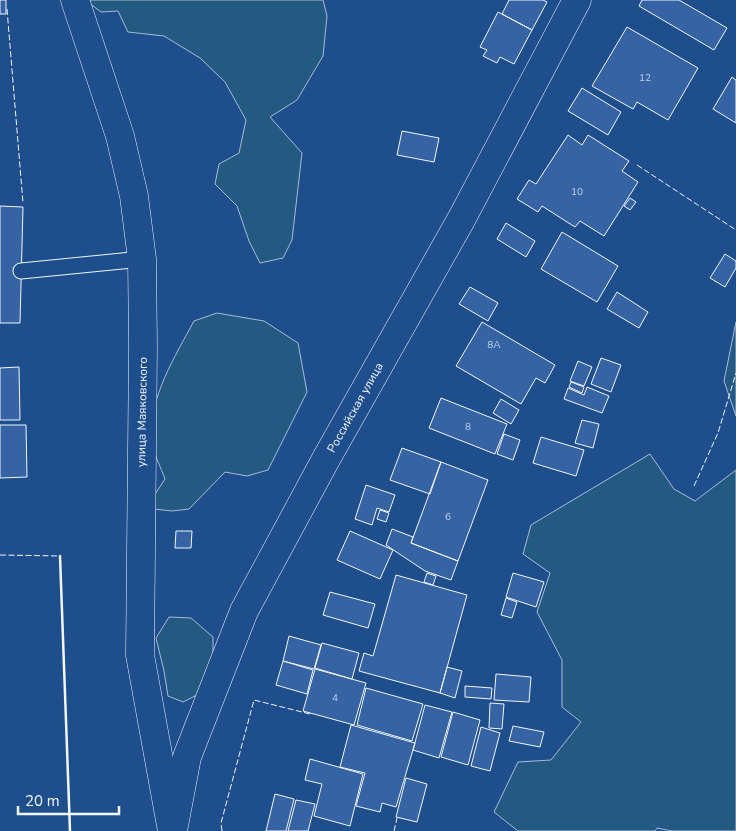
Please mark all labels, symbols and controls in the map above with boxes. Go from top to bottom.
house number: 12 [639,71,651,85]
house number: 10 [571,185,583,199]
house number: 8А [487,338,501,352]
street label: улица Маяковского [133,357,151,467]
street label: Российская улица [323,359,387,455]
house number: 8 [465,420,471,434]
house number: 6 [445,510,451,524]
house number: 4 [332,691,338,705]
scale bar [18,784,119,816]
text: 20 m [25,791,60,811]

